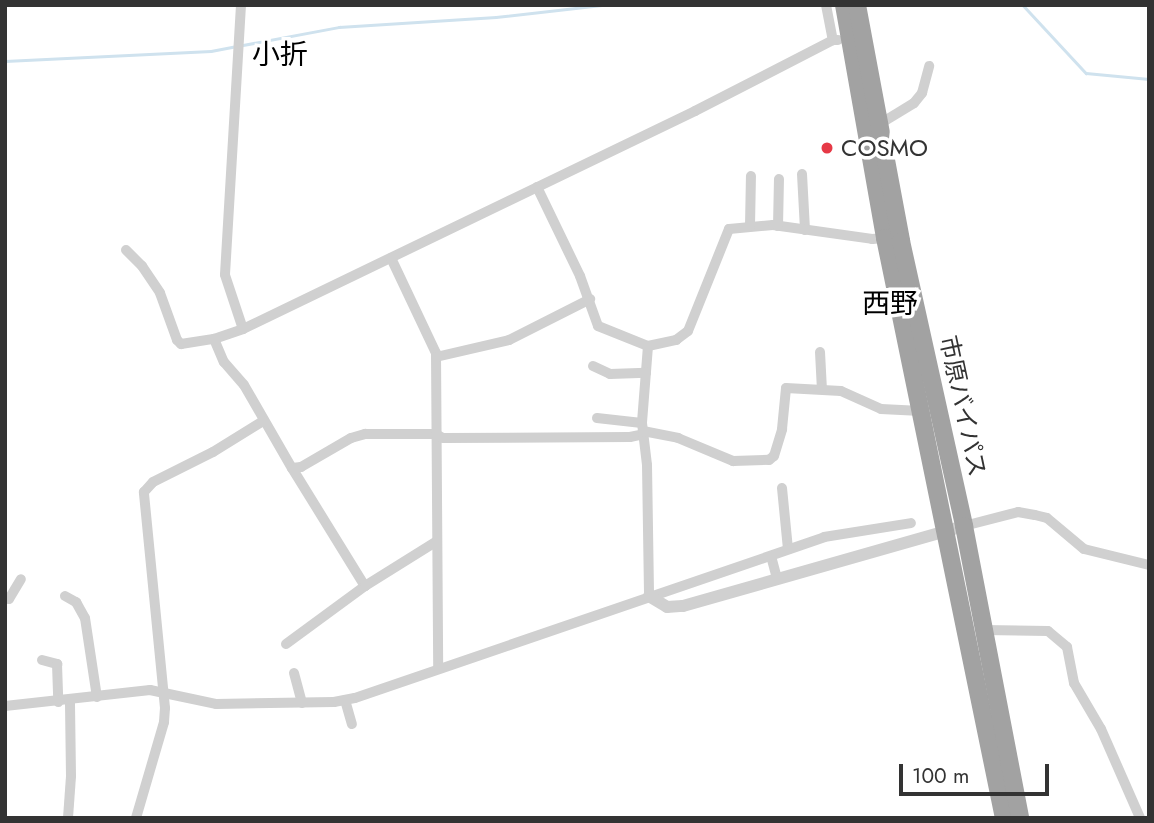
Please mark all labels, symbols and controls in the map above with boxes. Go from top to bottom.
district label: 小折 [252,38,308,72]
place label: COSMO [841,134,928,162]
marker: COSMO [819,140,835,156]
district label: 西野 [862,287,918,321]
street label: 市原バイパス [934,333,992,479]
scale bar [902,750,1052,794]
text: 100 m [912,761,969,791]

